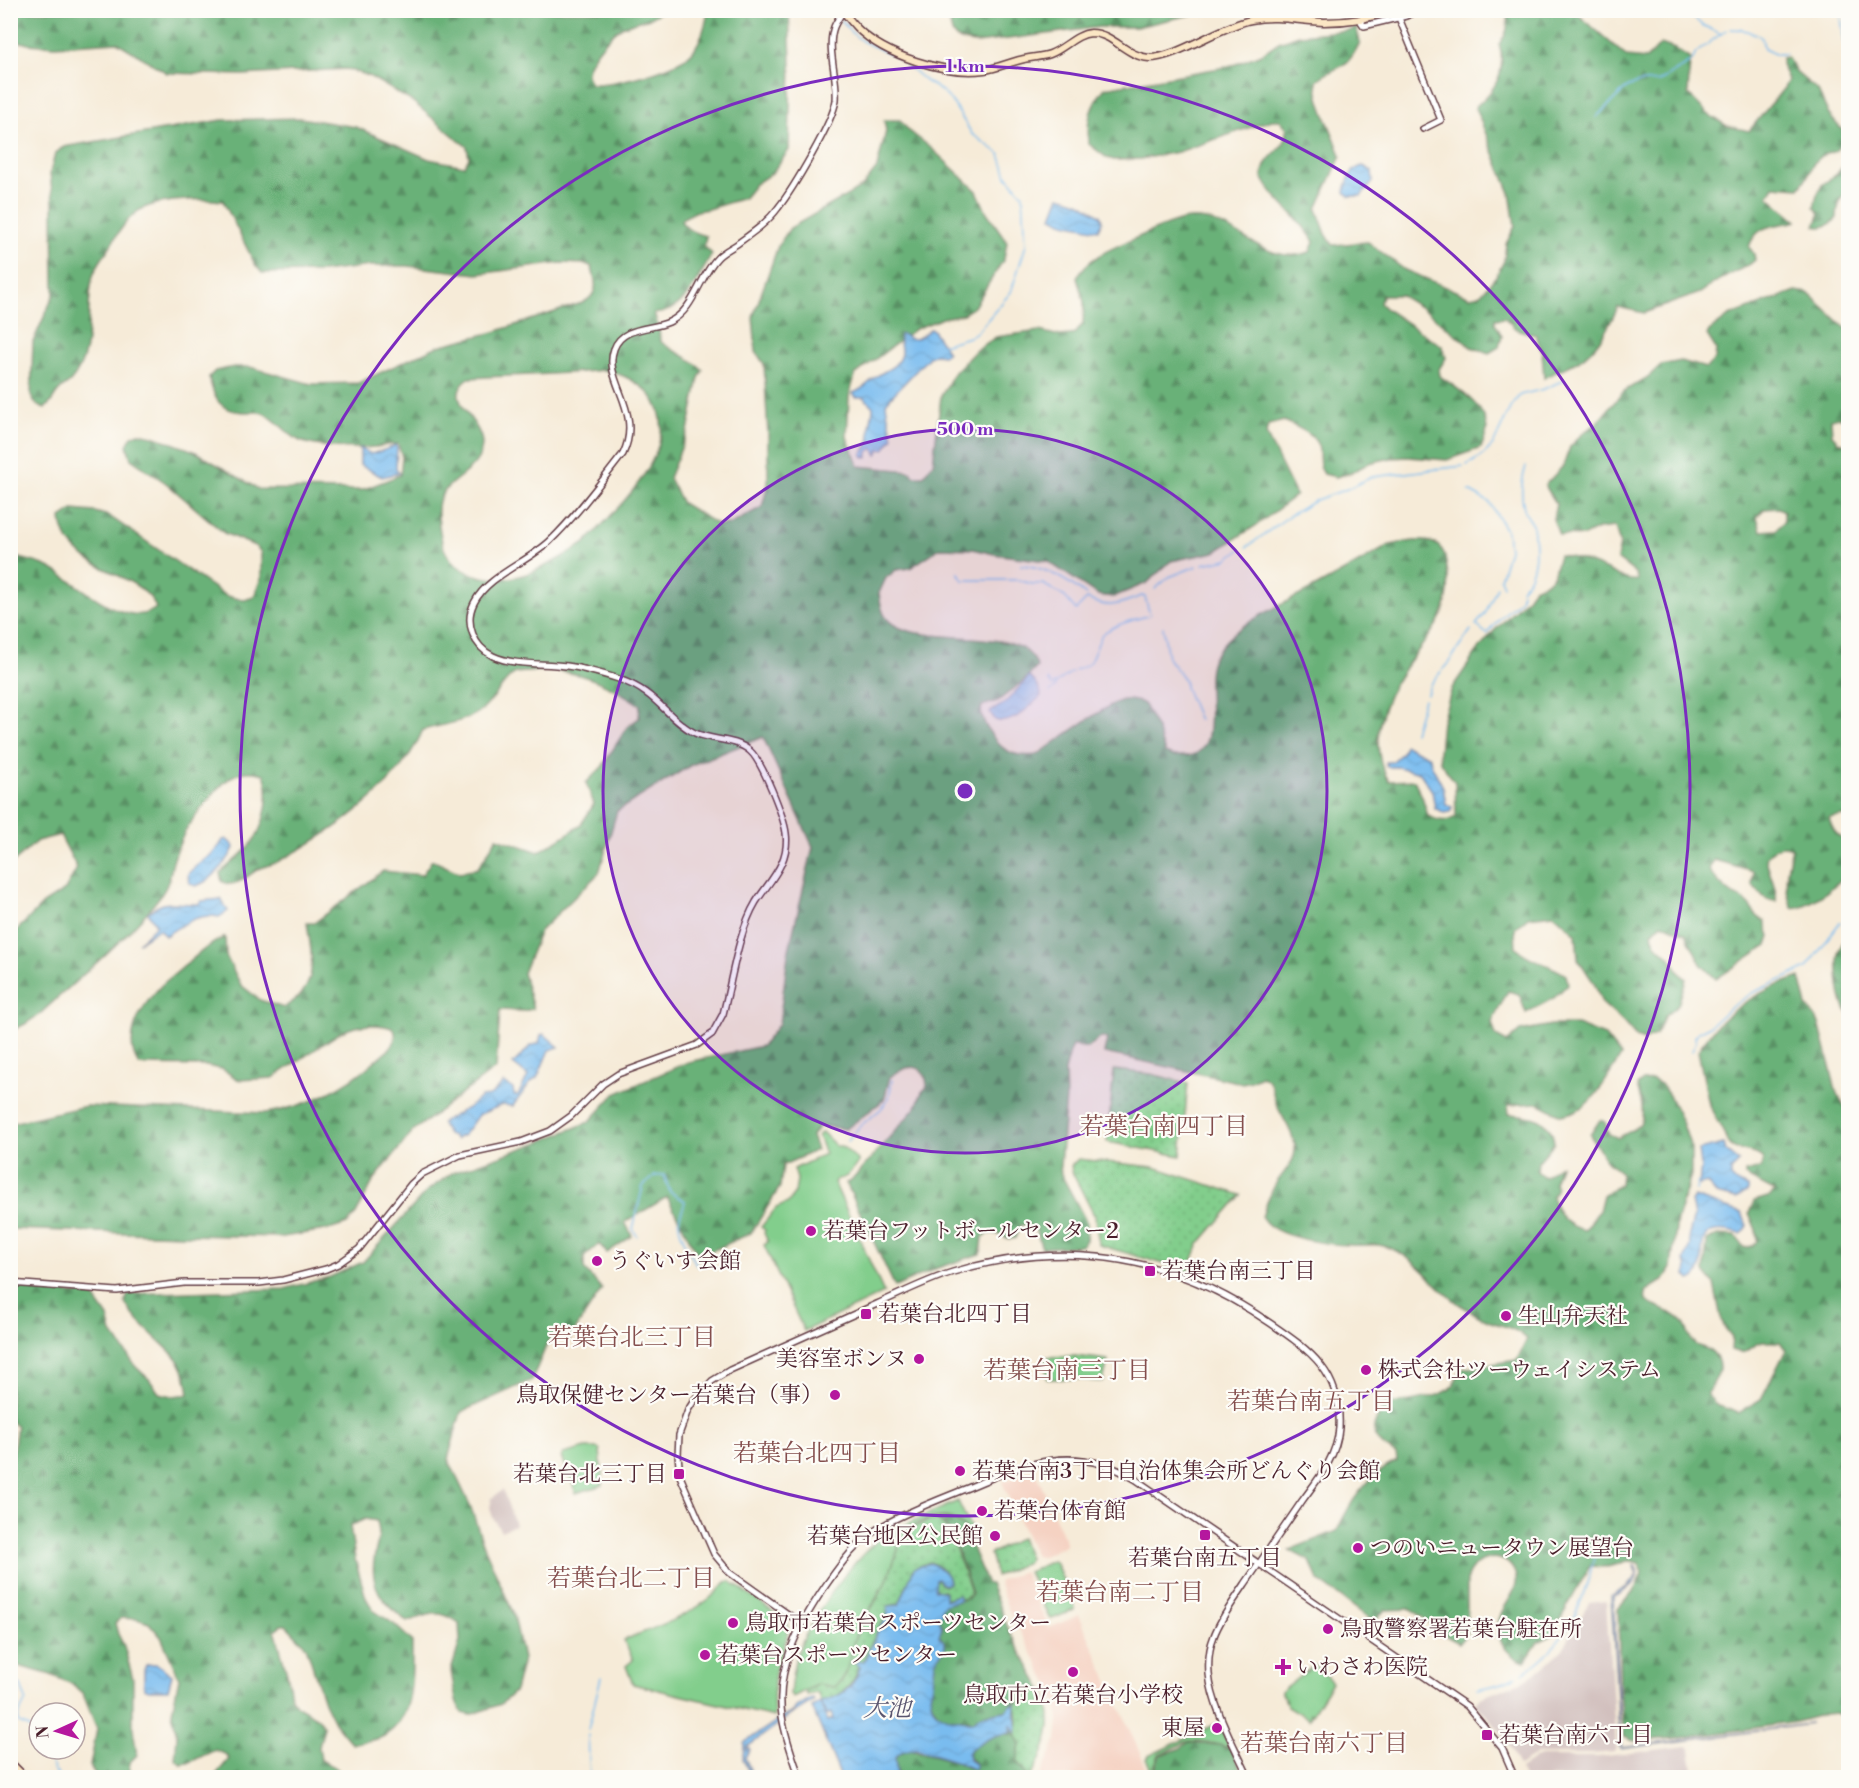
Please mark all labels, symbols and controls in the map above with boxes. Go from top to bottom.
text: 1 km [945,55,985,78]
text: 500 m [937,418,994,441]
centre of rings [955,781,975,801]
district label: 若葉台南四丁目 [1080,1112,1248,1142]
place label: 若葉台フットボールセンター2 [823,1218,1119,1245]
marker: 若葉台フットボールセンター2 [804,1224,818,1238]
place label: うぐいす会館 [609,1248,741,1275]
marker: うぐいす会館 [590,1254,604,1268]
place label: 若葉台南三丁目 [1162,1258,1316,1285]
marker: 若葉台南三丁目 [1143,1264,1157,1278]
place label: 若葉台北四丁目 [878,1301,1032,1328]
place label: 生山弁天社 [1518,1303,1628,1330]
marker: 若葉台北四丁目 [859,1307,873,1321]
marker: 生山弁天社 [1499,1309,1513,1323]
district label: 若葉台北三丁目 [548,1323,716,1353]
place label: 美容室ボンヌ [776,1346,907,1373]
marker: 美容室ボンヌ [912,1352,926,1366]
district label: 若葉台南三丁目 [983,1356,1151,1386]
place label: 株式会社ツーウェイシステム [1378,1357,1661,1384]
marker: 株式会社ツーウェイシステム [1359,1363,1373,1377]
place label: 鳥取保健センター若葉台（事） [516,1382,823,1409]
district label: 若葉台南五丁目 [1227,1387,1395,1417]
marker: 鳥取保健センター若葉台（事） [828,1388,842,1402]
district label: 若葉台北四丁目 [733,1439,901,1469]
place label: 若葉台南3丁目自治体集会所どんぐり会館 [972,1458,1380,1485]
place label: 若葉台北三丁目 [513,1461,667,1488]
marker: 若葉台南3丁目自治体集会所どんぐり会館 [953,1464,967,1478]
marker: 若葉台北三丁目 [672,1467,686,1481]
place label: 若葉台体育館 [994,1498,1126,1525]
marker: 若葉台体育館 [975,1504,989,1518]
place label: 若葉台地区公民館 [807,1523,983,1550]
marker: 若葉台南五丁目 [1198,1528,1212,1542]
marker: 若葉台地区公民館 [988,1529,1002,1543]
place label: つのいニュータウン展望台 [1370,1535,1634,1562]
marker: つのいニュータウン展望台 [1351,1541,1365,1555]
place label: 若葉台南五丁目 [1128,1545,1282,1572]
district label: 若葉台北二丁目 [547,1564,715,1594]
district label: 若葉台南二丁目 [1036,1578,1204,1608]
place label: 鳥取市若葉台スポーツセンター [745,1610,1051,1637]
marker: 鳥取市若葉台スポーツセンター [726,1616,740,1630]
place label: 鳥取警察署若葉台駐在所 [1340,1616,1582,1643]
marker: 鳥取警察署若葉台駐在所 [1321,1622,1335,1636]
place label: 若葉台スポーツセンター [717,1642,957,1669]
marker: 若葉台スポーツセンター [698,1648,712,1662]
place label: いわさわ医院 [1296,1654,1428,1681]
marker: いわさわ医院 [1274,1658,1292,1676]
marker: 鳥取市立若葉台小学校 [1066,1665,1080,1679]
place label: 鳥取市立若葉台小学校 [963,1682,1183,1709]
water label: 大池 [863,1694,914,1724]
north arrow [27,1701,87,1761]
place label: 東屋 [1161,1715,1205,1742]
marker: 東屋 [1210,1721,1224,1735]
place label: 若葉台南六丁目 [1499,1722,1653,1749]
text: N [33,1725,53,1739]
marker: 若葉台南六丁目 [1480,1728,1494,1742]
district label: 若葉台南六丁目 [1240,1729,1408,1759]

